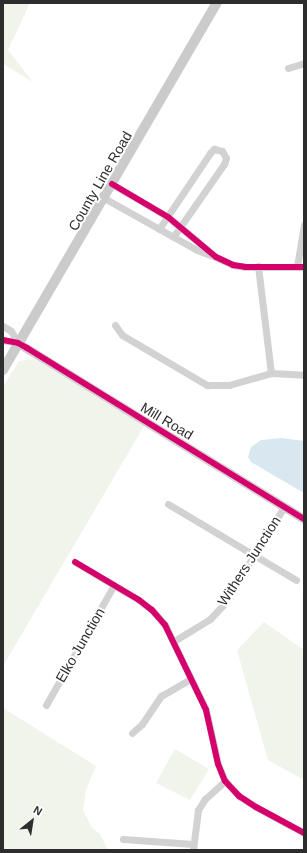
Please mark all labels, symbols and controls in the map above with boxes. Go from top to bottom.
street label: County Line Road [65,128,135,234]
street label: Mill Road [138,399,196,443]
street label: Withers Junction [214,513,284,609]
street label: Elko Junction [52,605,108,685]
north arrow [12,801,52,841]
text: N [32,803,44,818]

